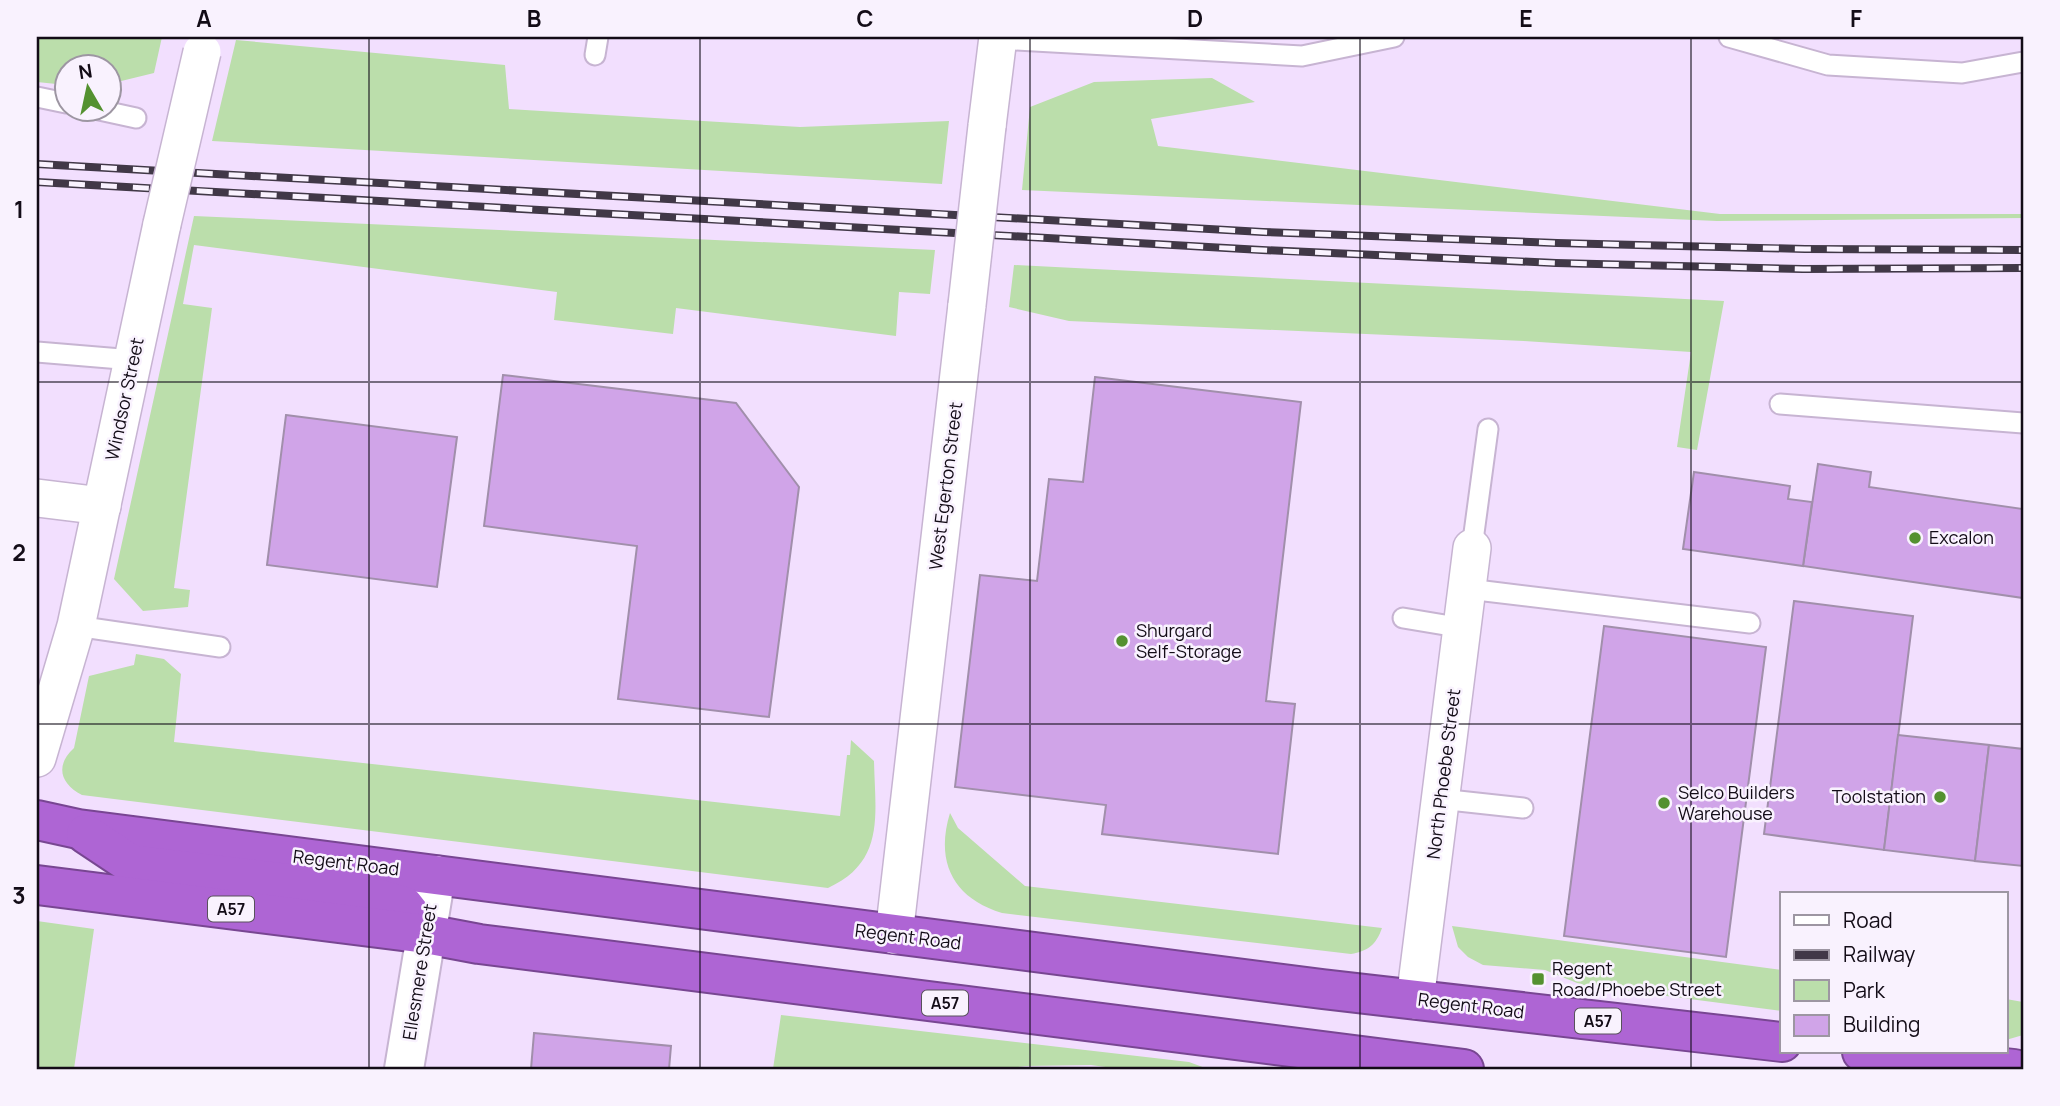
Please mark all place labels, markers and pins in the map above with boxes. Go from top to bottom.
place label: Excalon [1929,525,1994,549]
marker: Excalon [1907,530,1923,546]
place label: Shurgard Self-Storage [1136,618,1242,663]
marker: Shurgard Self-Storage [1114,633,1130,649]
place label: Selco Builders Warehouse [1678,780,1795,825]
place label: Toolstation [1832,784,1926,808]
marker: Toolstation [1932,789,1948,805]
marker: Selco Builders Warehouse [1656,795,1672,811]
place label: Regent Road/Phoebe Street [1552,956,1722,1001]
marker: Regent Road/Phoebe Street [1530,971,1546,987]

